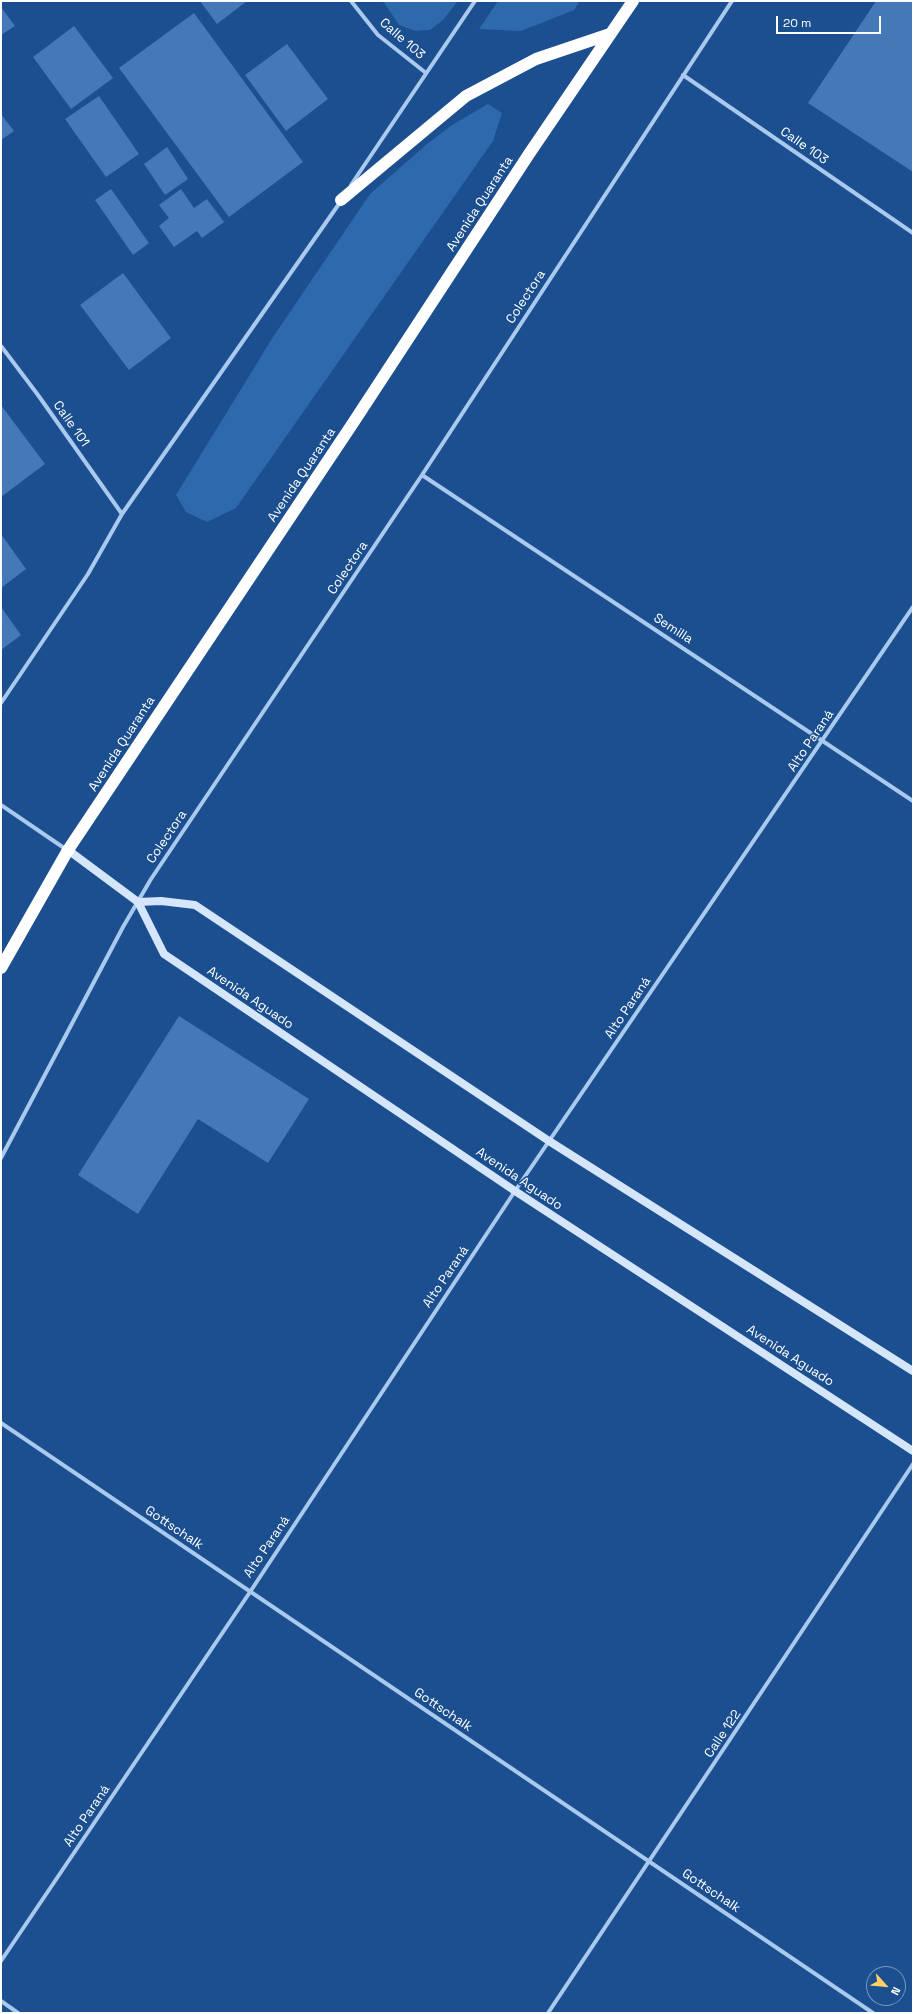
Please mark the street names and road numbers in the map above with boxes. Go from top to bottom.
street label: Calle 103 [376,15,428,63]
street label: Calle 103 [777,124,831,168]
street label: Avenida Quaranta [443,154,517,254]
street label: Colectora [503,267,549,327]
street label: Calle 101 [50,398,92,450]
street label: Avenida Quaranta [265,425,339,525]
street label: Colectora [325,538,371,598]
street label: Semilla [650,611,696,647]
street label: Avenida Quaranta [85,694,159,794]
street label: Alto Paraná [785,707,837,775]
street label: Colectora [144,807,190,867]
street label: Avenida Aguado [204,963,296,1033]
street label: Alto Paraná [602,974,654,1042]
street label: Avenida Aguado [473,1144,565,1214]
street label: Alto Paraná [420,1243,472,1311]
street label: Avenida Aguado [743,1322,837,1390]
street label: Gottschalk [142,1503,206,1553]
street label: Alto Paraná [241,1513,293,1581]
street label: Gottschalk [411,1685,475,1735]
street label: Calle 122 [701,1707,745,1761]
street label: Alto Paraná [61,1782,113,1850]
street label: Gottschalk [679,1866,743,1916]

